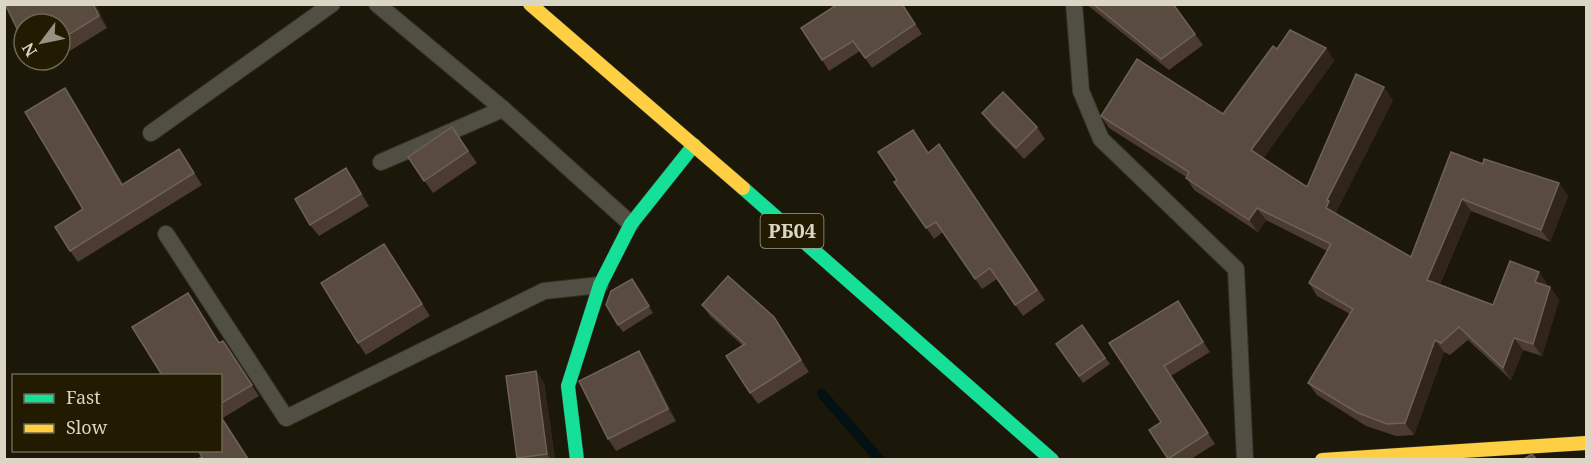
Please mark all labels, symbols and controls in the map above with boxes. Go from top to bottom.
north arrow [12,12,72,72]
text: N [16,38,42,61]
road number: РБ04 [760,214,824,248]
legend [12,374,222,452]
text: Fast [66,385,101,409]
text: Slow [66,415,108,439]

